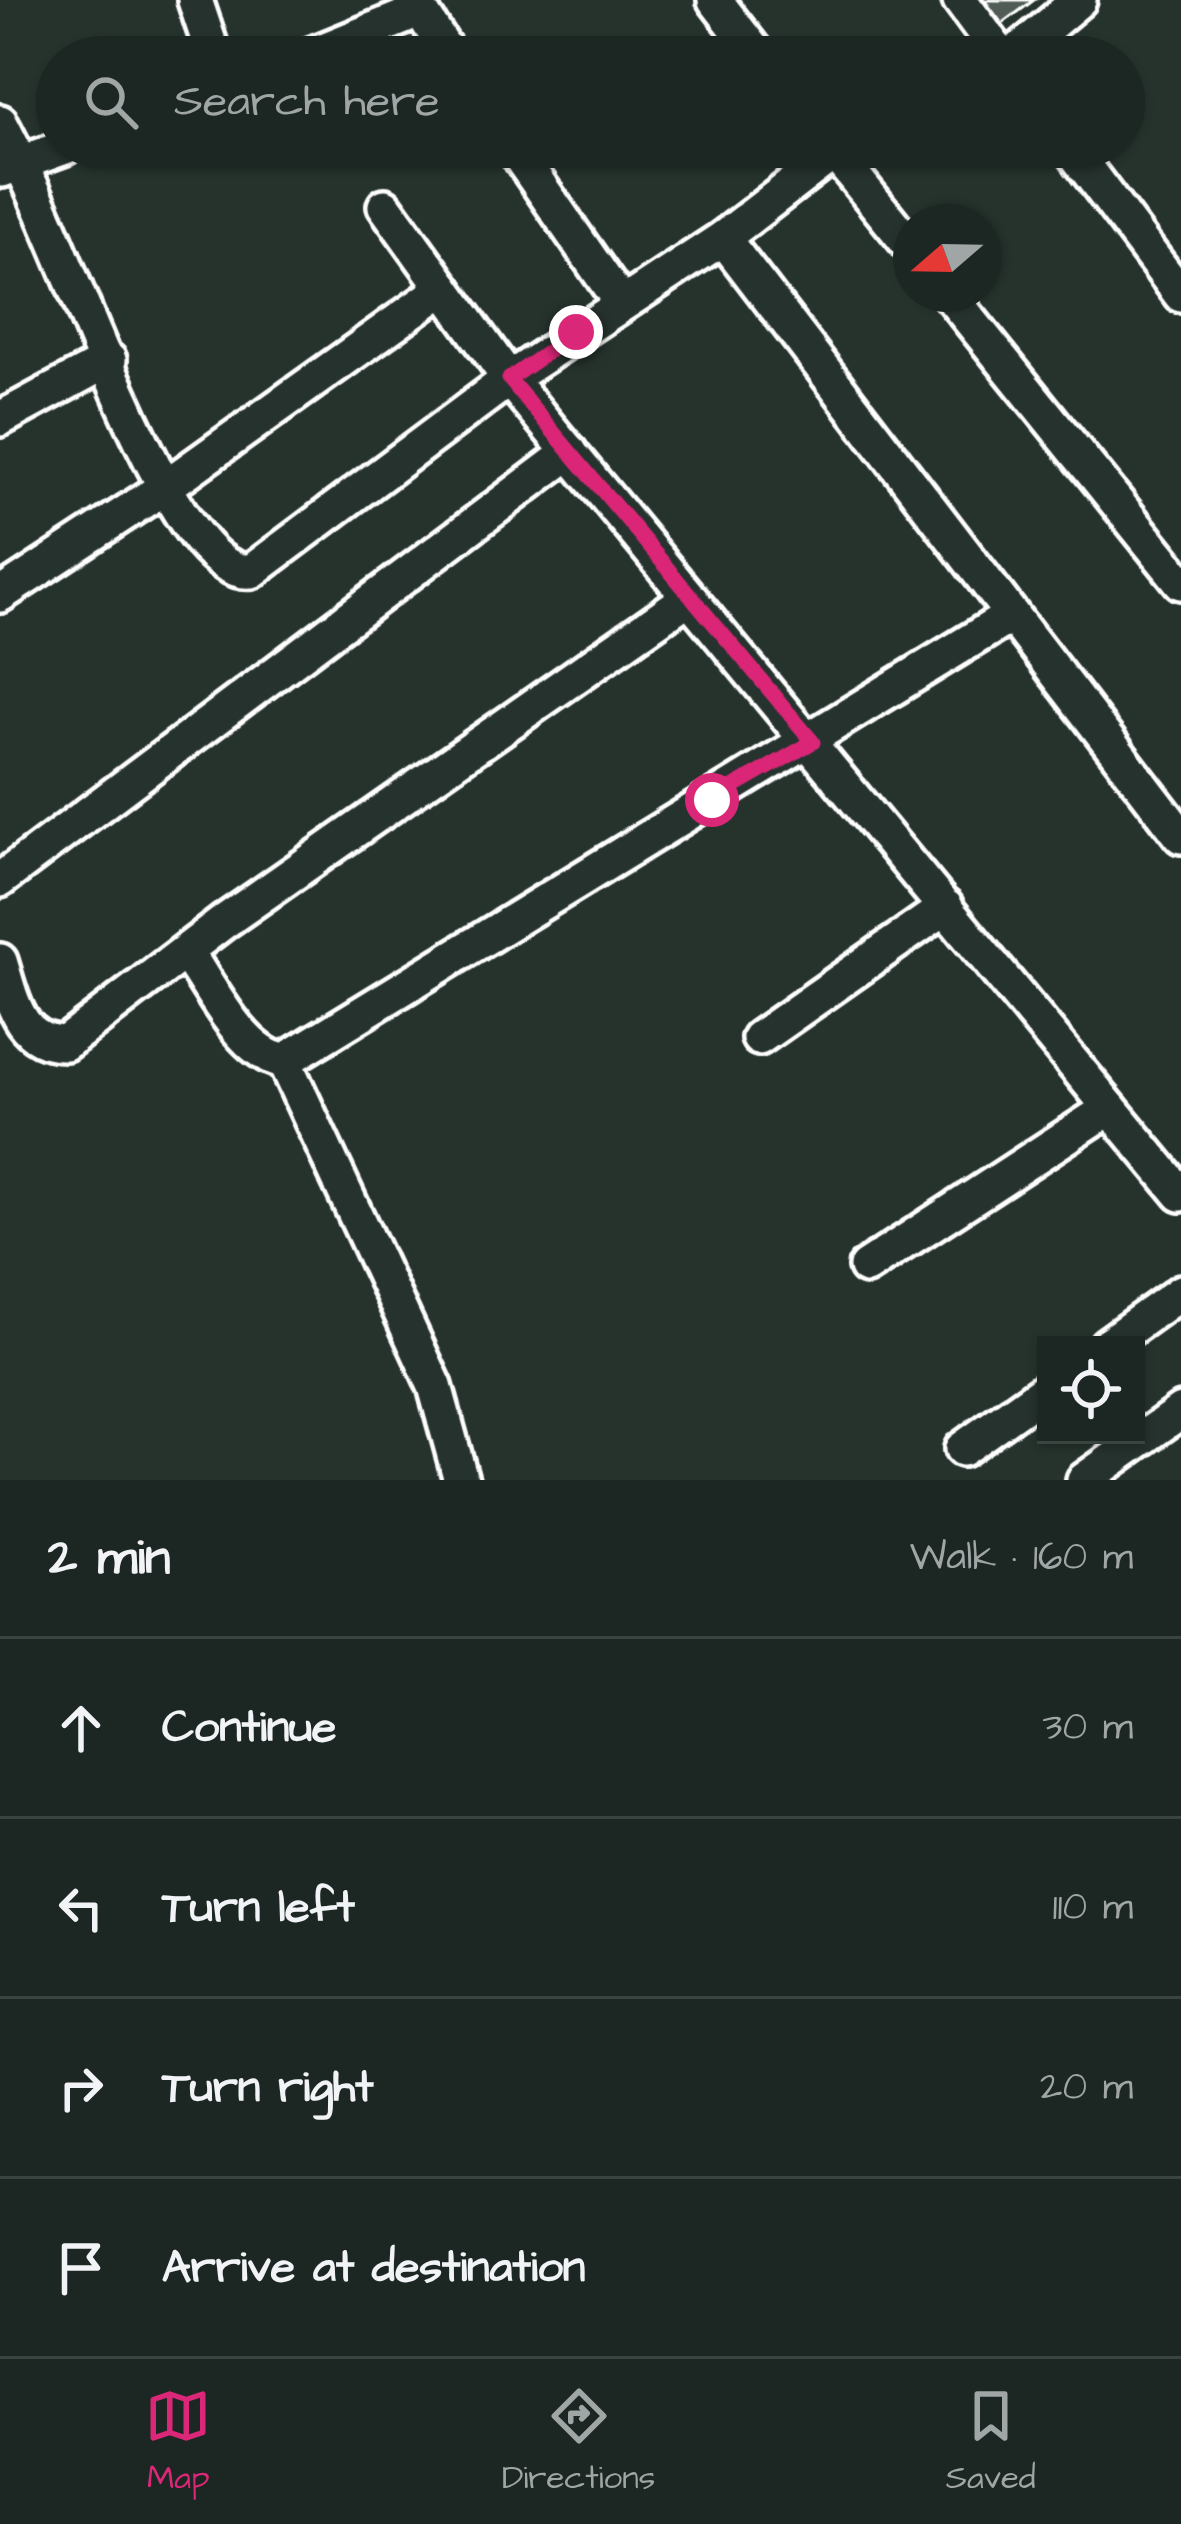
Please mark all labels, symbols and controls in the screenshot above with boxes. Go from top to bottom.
search box [36,36,1145,168]
icon: search [78,69,144,135]
text: Search here [174,71,440,133]
north arrow [893,204,1001,312]
route end [549,305,603,359]
route start [685,773,739,827]
map controls [1037,1336,1145,1444]
button: locate [1037,1336,1145,1444]
text: 2 min [48,1523,171,1594]
text: Walk · 160 m [910,1531,1133,1585]
icon: ahead [48,1695,114,1761]
text: Continue [162,1697,336,1759]
text: 30 m [1043,1701,1133,1755]
icon: left [48,1875,114,1941]
text: Turn left [162,1877,355,1939]
text: 110 m [1052,1881,1133,1935]
icon: right [48,2055,114,2121]
text: Turn right [162,2057,374,2119]
text: 20 m [1040,2061,1133,2115]
icon: arrive [48,2235,114,2301]
text: Arrive at destination [162,2237,585,2299]
tab: Map [145,2383,211,2501]
tab: Directions [502,2383,655,2501]
tab: Saved [946,2383,1036,2501]

